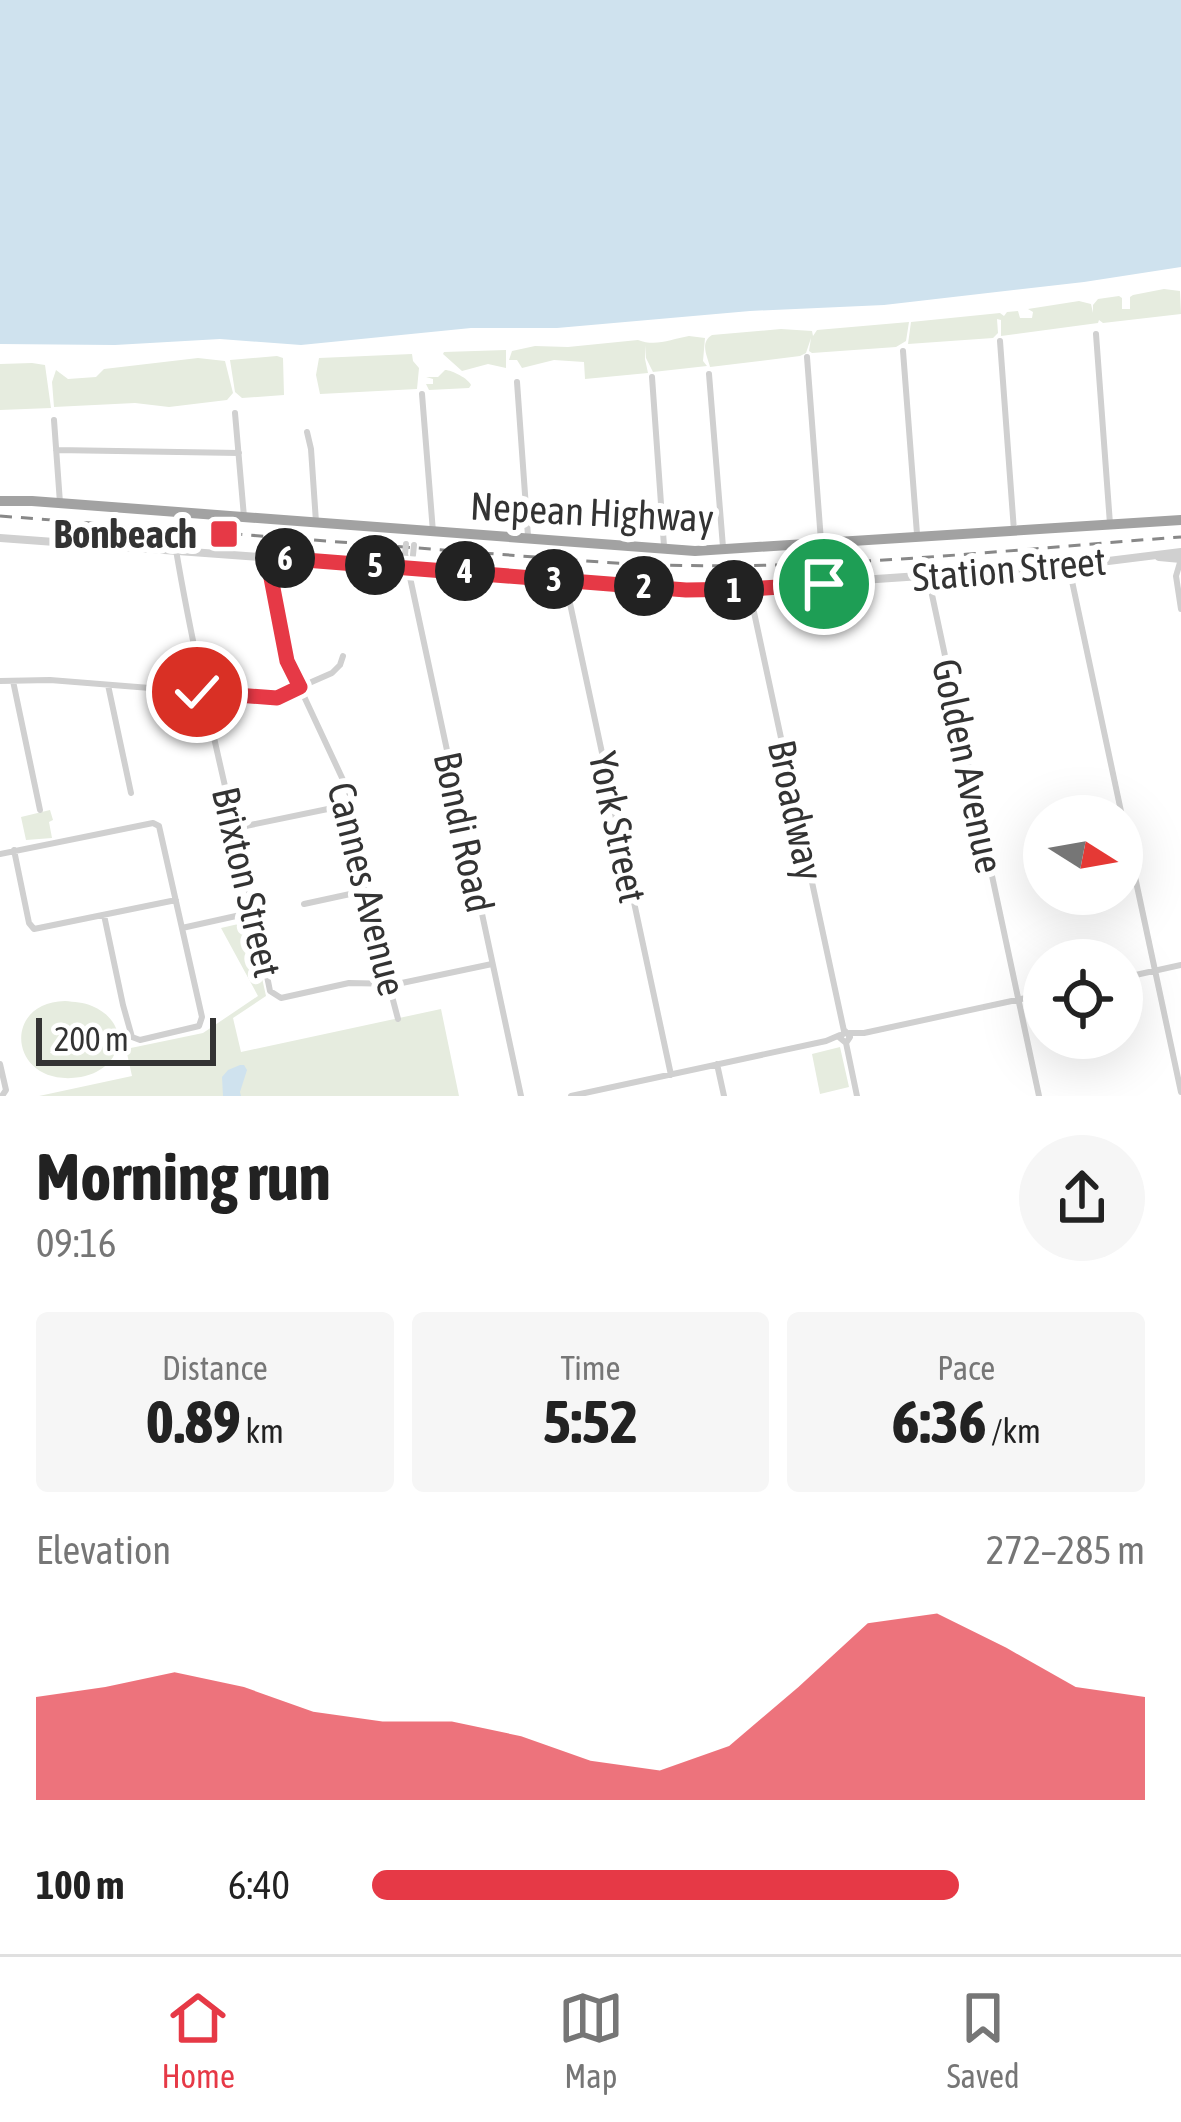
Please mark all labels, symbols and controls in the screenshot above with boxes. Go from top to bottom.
street label: Nepean Highway [469,484,715,540]
place label: Bonbeach [54,512,197,556]
marker: Bonbeach [208,518,240,550]
pin: 6 [255,528,315,588]
pin [773,533,875,635]
pin: 5 [345,535,405,595]
text: 6 [277,539,293,577]
street label: Station Street [910,539,1108,599]
pin: 4 [435,541,495,601]
text: 5 [367,546,383,584]
pin: 3 [524,549,584,609]
icon: arrive [791,551,857,617]
text: 4 [457,552,473,590]
pin: 2 [614,556,674,616]
text: 3 [546,560,562,598]
pin: 1 [704,560,764,620]
text: 2 [636,567,652,605]
text: 1 [726,571,742,609]
pin [146,641,248,743]
street label: Golden Avenue [924,655,1012,877]
icon: check [164,659,230,725]
street label: Broadway [760,736,832,884]
street label: Bondi Road [426,748,502,916]
street label: York Street [581,748,655,906]
street label: Cannes Avenue [319,778,415,1000]
street label: Brixton Street [204,783,290,981]
north arrow [1023,795,1143,915]
map controls [1023,795,1143,1059]
button: locate [1023,939,1143,1059]
scale bar [36,1012,216,1065]
text: 200 m [54,1020,129,1058]
button: share [1019,1135,1145,1261]
text: Morning run [36,1138,331,1214]
text: 09:16 [36,1221,116,1265]
text: Distance [162,1349,268,1387]
text: Time [560,1349,621,1387]
text: Pace [937,1349,995,1387]
text: 0.89 [146,1387,241,1456]
text: 5:52 [543,1387,638,1456]
text: 6:36 [892,1387,987,1456]
text: km [241,1412,284,1450]
text: /km [987,1412,1041,1450]
text: Elevation [36,1528,171,1572]
text: 272–285 m [986,1528,1145,1572]
text: 100 m [36,1863,124,1907]
text: 6:40 [228,1863,290,1907]
tab: Home [161,1985,235,2095]
tab: Map [558,1985,624,2095]
tab: Saved [947,1985,1020,2095]

